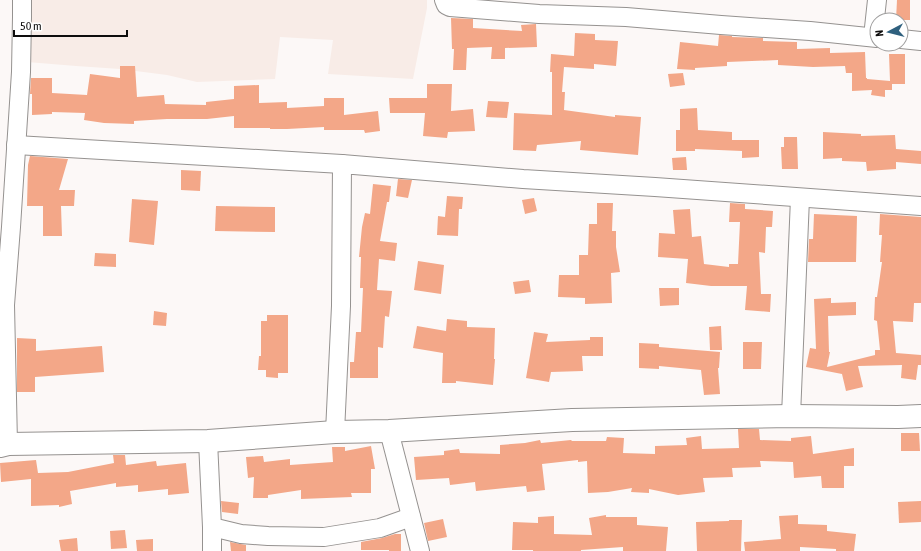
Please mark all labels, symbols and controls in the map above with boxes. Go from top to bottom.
scale bar [14,12,127,38]
north arrow [869,12,909,52]
text: 50 m [20,19,42,33]
text: N [873,29,885,37]

